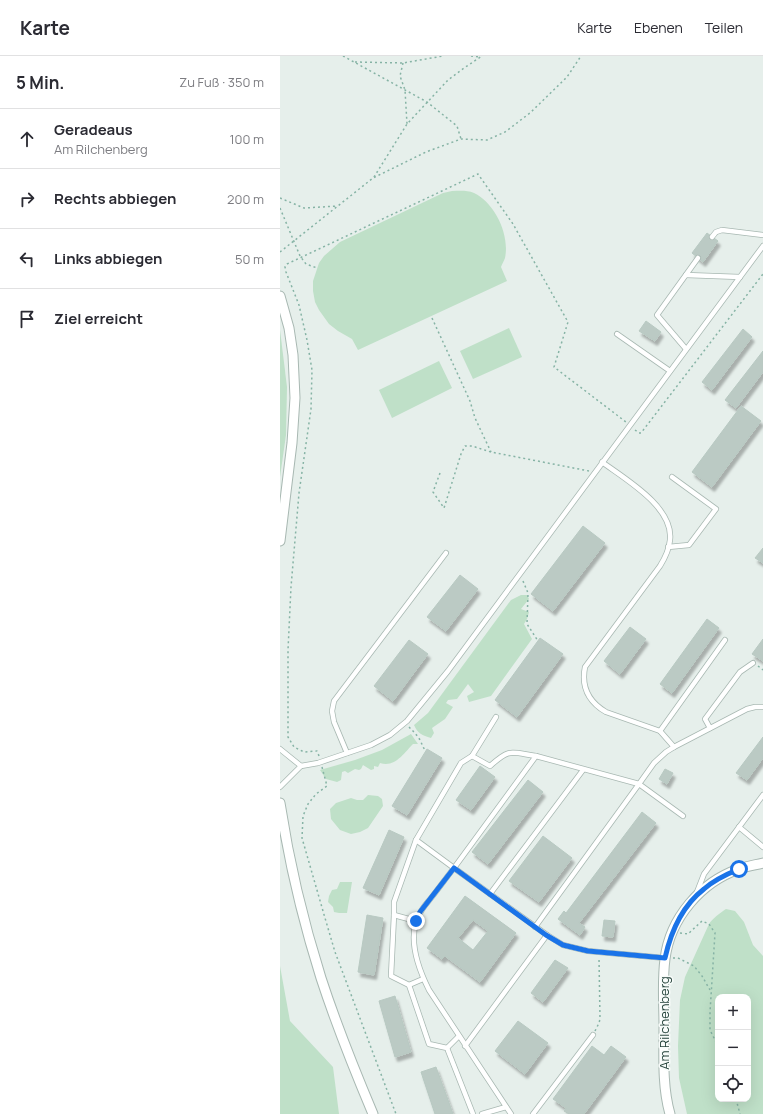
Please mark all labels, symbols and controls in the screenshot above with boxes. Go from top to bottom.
text: Karte [20,15,70,41]
text: Karte [577,18,612,37]
text: Ebenen [634,18,683,37]
text: Teilen [705,18,743,37]
text: 5 Min. [16,71,64,94]
text: Zu Fuß · 350 m [179,73,264,91]
text: Geradeaus [54,119,133,140]
icon: ahead [16,128,38,150]
text: 100 m [229,130,264,148]
text: Am Rilchenberg [54,140,148,158]
icon: right [16,188,38,210]
text: Rechts abbiegen [54,188,176,209]
text: 200 m [227,190,264,208]
icon: left [16,248,38,270]
text: Links abbiegen [54,248,162,269]
text: 50 m [235,250,264,268]
icon: arrive [16,308,38,330]
text: Ziel erreicht [54,308,143,329]
route start [730,860,748,878]
route end [407,912,425,930]
street label: Am Rilchenberg [655,976,673,1070]
map controls [715,994,751,1102]
button: + [715,994,751,1030]
button: − [715,1030,751,1066]
button: locate [715,1066,751,1102]

